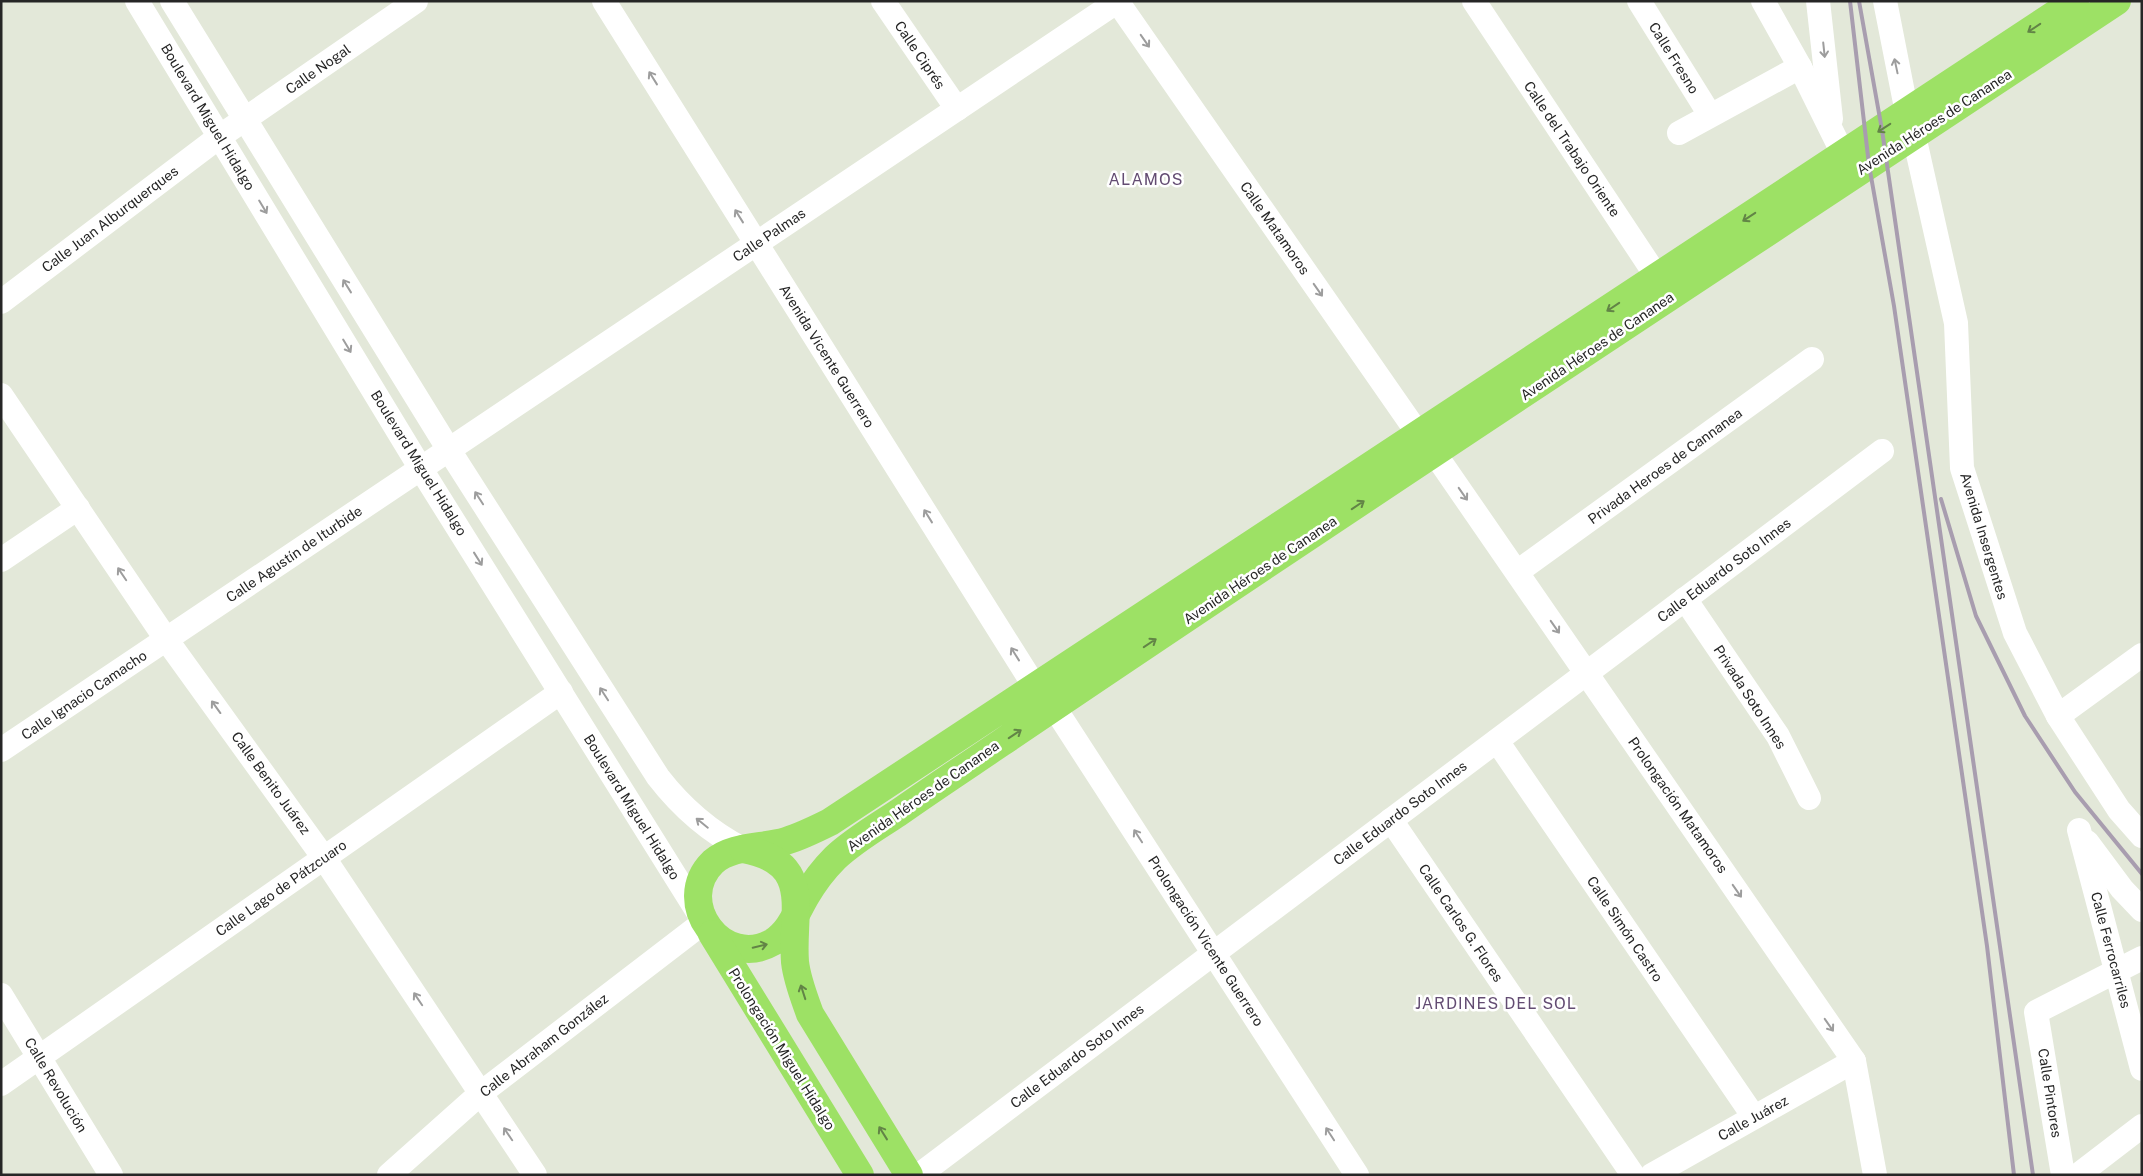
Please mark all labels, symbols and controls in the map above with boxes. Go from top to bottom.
street label: Calle Ciprés [891,18,949,92]
street label: Calle Fresno [1646,19,1702,97]
one-way arrow [2027,23,2041,33]
one-way arrow [1140,34,1150,48]
street label: Boulevard Miguel Hidalgo [158,41,258,193]
street label: Calle Nogal [283,41,353,97]
one-way arrow [1819,41,1829,57]
one-way arrow [1891,58,1901,74]
street label: Avenida Héroes de Cananea [1854,66,2014,178]
one-way arrow [647,72,657,86]
street label: Calle del Trabajo Oriente [1521,78,1623,220]
one-way arrow [1878,123,1892,133]
street label: Calle Juan Alburquerques [39,163,181,275]
district label: ALAMOS [1109,170,1183,189]
street label: Calle Matamoros [1237,178,1313,278]
one-way arrow [258,200,268,214]
street label: Calle Palmas [730,205,808,265]
one-way arrow [734,209,744,223]
one-way arrow [1742,213,1756,223]
one-way arrow [342,280,352,294]
street label: Avenida Vicente Guerrero [776,282,878,431]
one-way arrow [1313,282,1323,296]
street label: Avenida Héroes de Cananea [1517,289,1677,403]
one-way arrow [1606,302,1620,312]
one-way arrow [342,339,352,353]
street label: Boulevard Miguel Hidalgo [368,387,470,539]
street label: Privada Heroes de Cannanea [1585,405,1745,527]
street label: Avenida Insergentes [1957,471,2011,601]
one-way arrow [1458,486,1468,500]
one-way arrow [474,492,484,506]
one-way arrow [1351,500,1365,510]
street label: Calle Agustín de Iturbide [223,502,365,606]
one-way arrow [923,510,933,524]
street label: Avenida Héroes de Cananea [1180,513,1340,627]
street label: Calle Eduardo Soto Innes [1654,515,1794,625]
one-way arrow [473,552,483,566]
one-way arrow [117,568,127,582]
one-way arrow [1550,620,1560,634]
one-way arrow [1143,638,1157,648]
street label: Privada Soto Innes [1710,642,1790,752]
street label: Calle Ignacio Camacho [18,647,150,743]
one-way arrow [1009,647,1019,661]
one-way arrow [599,688,609,702]
one-way arrow [211,700,221,714]
one-way arrow [1007,728,1021,738]
street label: Calle Benito Juárez [228,729,314,838]
street label: Boulevard Miguel Hidalgo [581,731,683,883]
street label: Prolongación Matamoros [1625,734,1731,876]
street label: Avenida Héroes de Cananea [844,737,1002,855]
street label: Calle Eduardo Soto Innes [1330,758,1470,868]
one-way arrow [695,818,708,829]
one-way arrow [1132,829,1142,843]
street label: Calle Lago de Pátzcuaro [212,837,350,939]
street label: Prolongación Vicente Guerrero [1145,853,1267,1029]
street label: Calle Carlos G. Flores [1416,861,1506,985]
street label: Calle Simón Castro [1584,873,1666,985]
one-way arrow [1732,884,1742,898]
street label: Calle Ferrocarriles [2088,890,2134,1010]
one-way arrow [752,941,768,950]
street label: Prolongación Miguel Hidalgo [725,965,839,1133]
one-way arrow [797,985,807,1001]
street label: Calle Abraham González [477,990,611,1100]
one-way arrow [413,992,423,1006]
district label: JARDINES DEL SOL [1415,994,1577,1013]
street label: Calle Eduardo Soto Innes [1007,1001,1147,1111]
one-way arrow [1824,1017,1834,1031]
street label: Calle Revolución [21,1035,91,1135]
street label: Calle Pintores [2035,1047,2065,1139]
street label: Calle Juárez [1715,1092,1791,1144]
one-way arrow [503,1127,513,1141]
one-way arrow [877,1127,887,1141]
one-way arrow [1325,1127,1335,1141]

